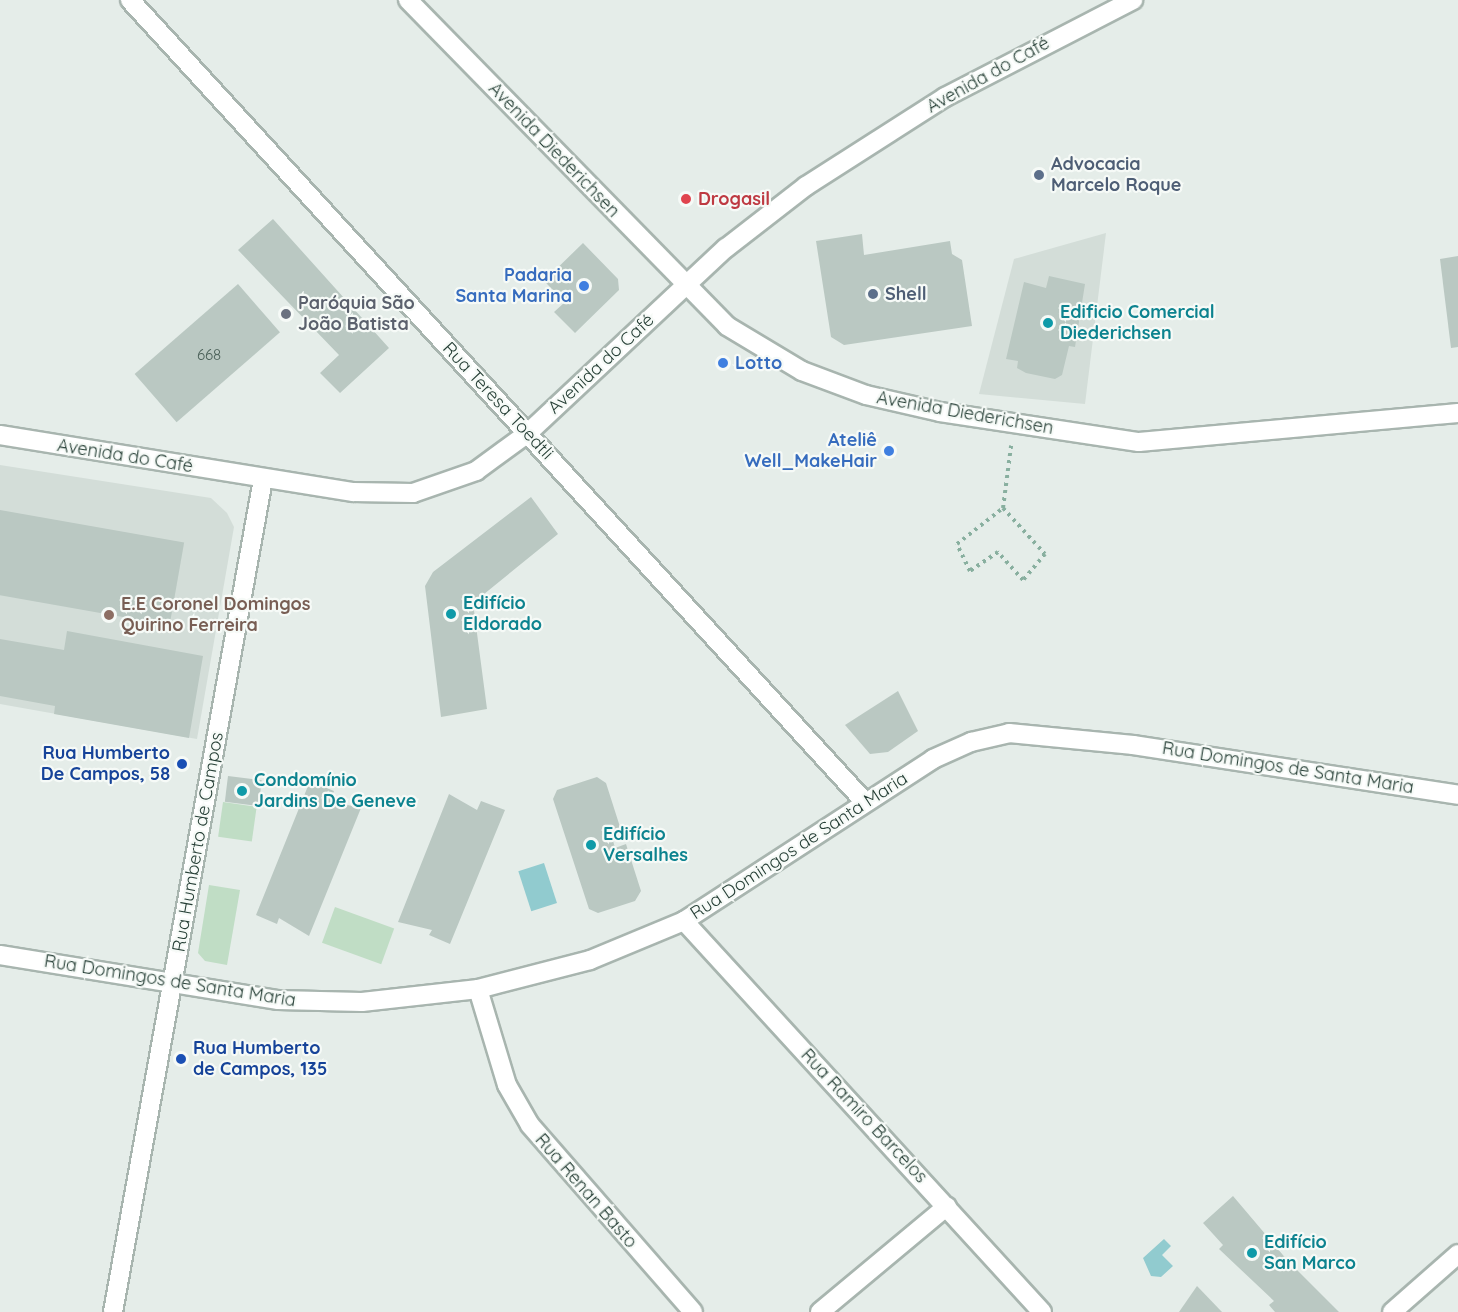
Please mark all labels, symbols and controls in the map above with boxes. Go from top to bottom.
street label: Avenida do Café [923,32,1053,118]
street label: Avenida Diederichsen [484,78,624,222]
place label: Advocacia Marcelo Roque [1051,154,1181,196]
marker: Advocacia Marcelo Roque [1032,168,1046,182]
place label: Drogasil [698,188,770,210]
marker: Drogasil [679,192,693,206]
place label: Padaria Santa Marina [455,265,572,308]
marker: Padaria Santa Marina [577,279,591,293]
place label: Shell [885,283,927,305]
marker: Shell [866,287,880,301]
place label: Paróquia São João Batista [298,293,415,336]
place label: Edificio Comercial Diederichsen [1060,302,1215,344]
marker: Paróquia São João Batista [279,307,293,321]
street label: Avenida do Café [544,309,658,419]
marker: Edificio Comercial Diederichsen [1041,316,1055,330]
street label: Rua Teresa Toedtli [438,338,558,464]
house number: 668 [197,346,221,364]
place label: Lotto [735,352,782,374]
marker: Lotto [716,356,730,370]
street label: Avenida Diederichsen [875,387,1055,439]
place label: Ateliê Well_MakeHair [744,430,877,472]
street label: Avenida do Café [56,435,194,477]
marker: Ateliê Well_MakeHair [882,444,896,458]
place label: Edifício Eldorado [463,593,542,636]
place label: E.E Coronel Domingos Quirino Ferreira [121,594,310,636]
marker: Edifício Eldorado [444,607,458,621]
marker: E.E Coronel Domingos Quirino Ferreira [102,608,116,622]
street label: Rua Humberto de Campos [168,730,228,954]
street label: Rua Domingos de Santa Maria [1161,737,1415,799]
place label: Rua Humberto De Campos, 58 [41,743,170,786]
marker: Rua Humberto De Campos, 58 [175,757,189,771]
street label: Rua Domingos de Santa Maria [686,768,912,924]
place label: Condomínio Jardins De Geneve [254,770,416,812]
marker: Condomínio Jardins De Geneve [235,784,249,798]
place label: Edifício Versalhes [603,824,688,866]
marker: Edifício Versalhes [584,838,598,852]
street label: Rua Domingos de Santa Maria [43,950,297,1012]
place label: Rua Humberto de Campos, 135 [193,1038,327,1080]
street label: Rua Ramiro Barcelos [796,1044,932,1188]
marker: Rua Humberto de Campos, 135 [174,1052,188,1066]
street label: Rua Renan Basto [530,1129,642,1253]
place label: Edifício San Marco [1264,1232,1356,1274]
marker: Edifício San Marco [1245,1246,1259,1260]

